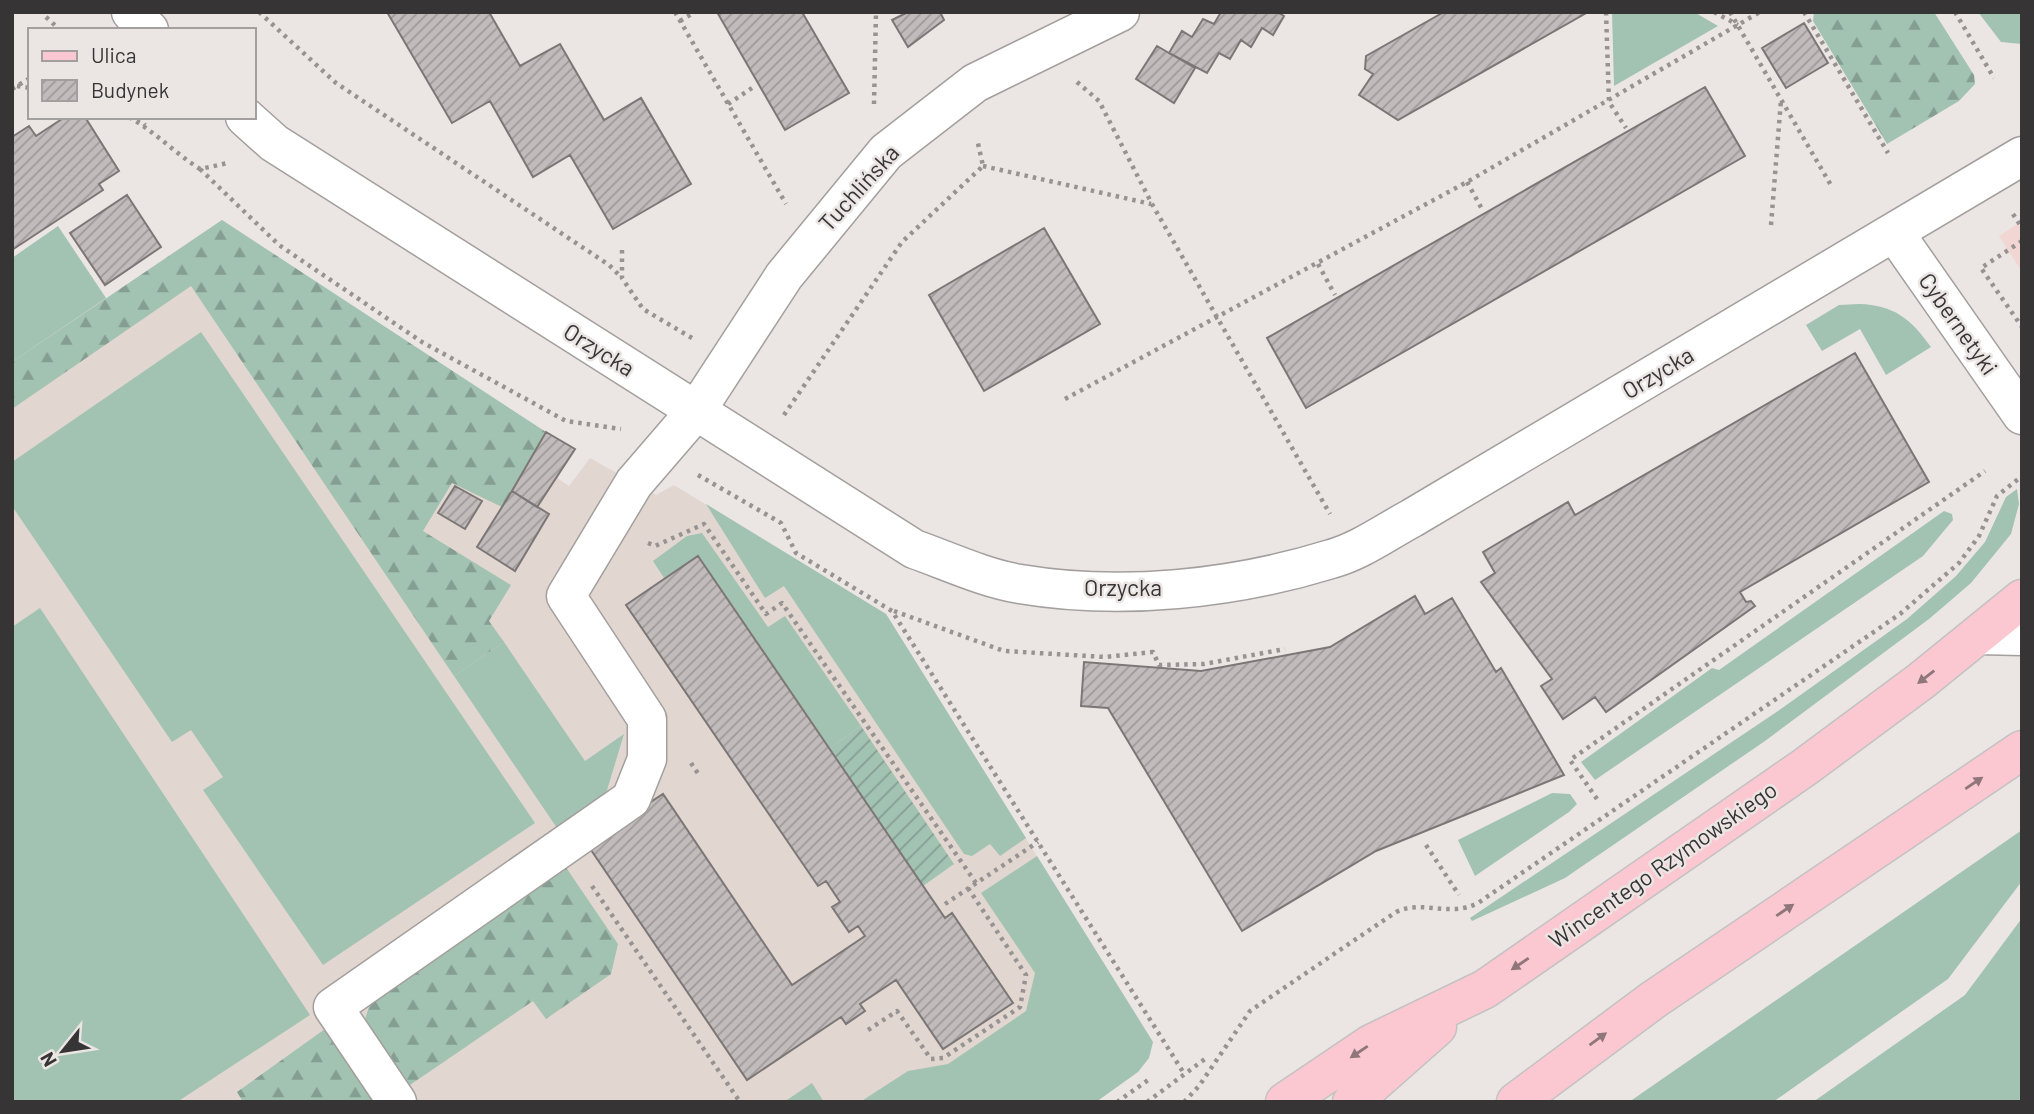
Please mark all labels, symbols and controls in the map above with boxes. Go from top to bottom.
legend [28,28,256,119]
text: Ulica [91,42,136,67]
text: Budynek [91,77,169,102]
street label: Tuchlińska [812,138,904,236]
street label: Cybernetyki [1913,267,2004,380]
street label: Orzycka [559,317,640,382]
street label: Orzycka [1617,340,1698,404]
street label: Orzycka [1084,573,1162,601]
one-way arrow [1917,670,1935,685]
street label: Wincentego Rzymowskiego [1543,775,1782,954]
one-way arrow [1965,776,1983,790]
one-way arrow [1776,904,1795,917]
one-way arrow [1511,957,1529,971]
north arrow [28,1016,98,1086]
one-way arrow [1589,1032,1607,1046]
one-way arrow [1349,1046,1369,1059]
text: N [35,1049,61,1071]

